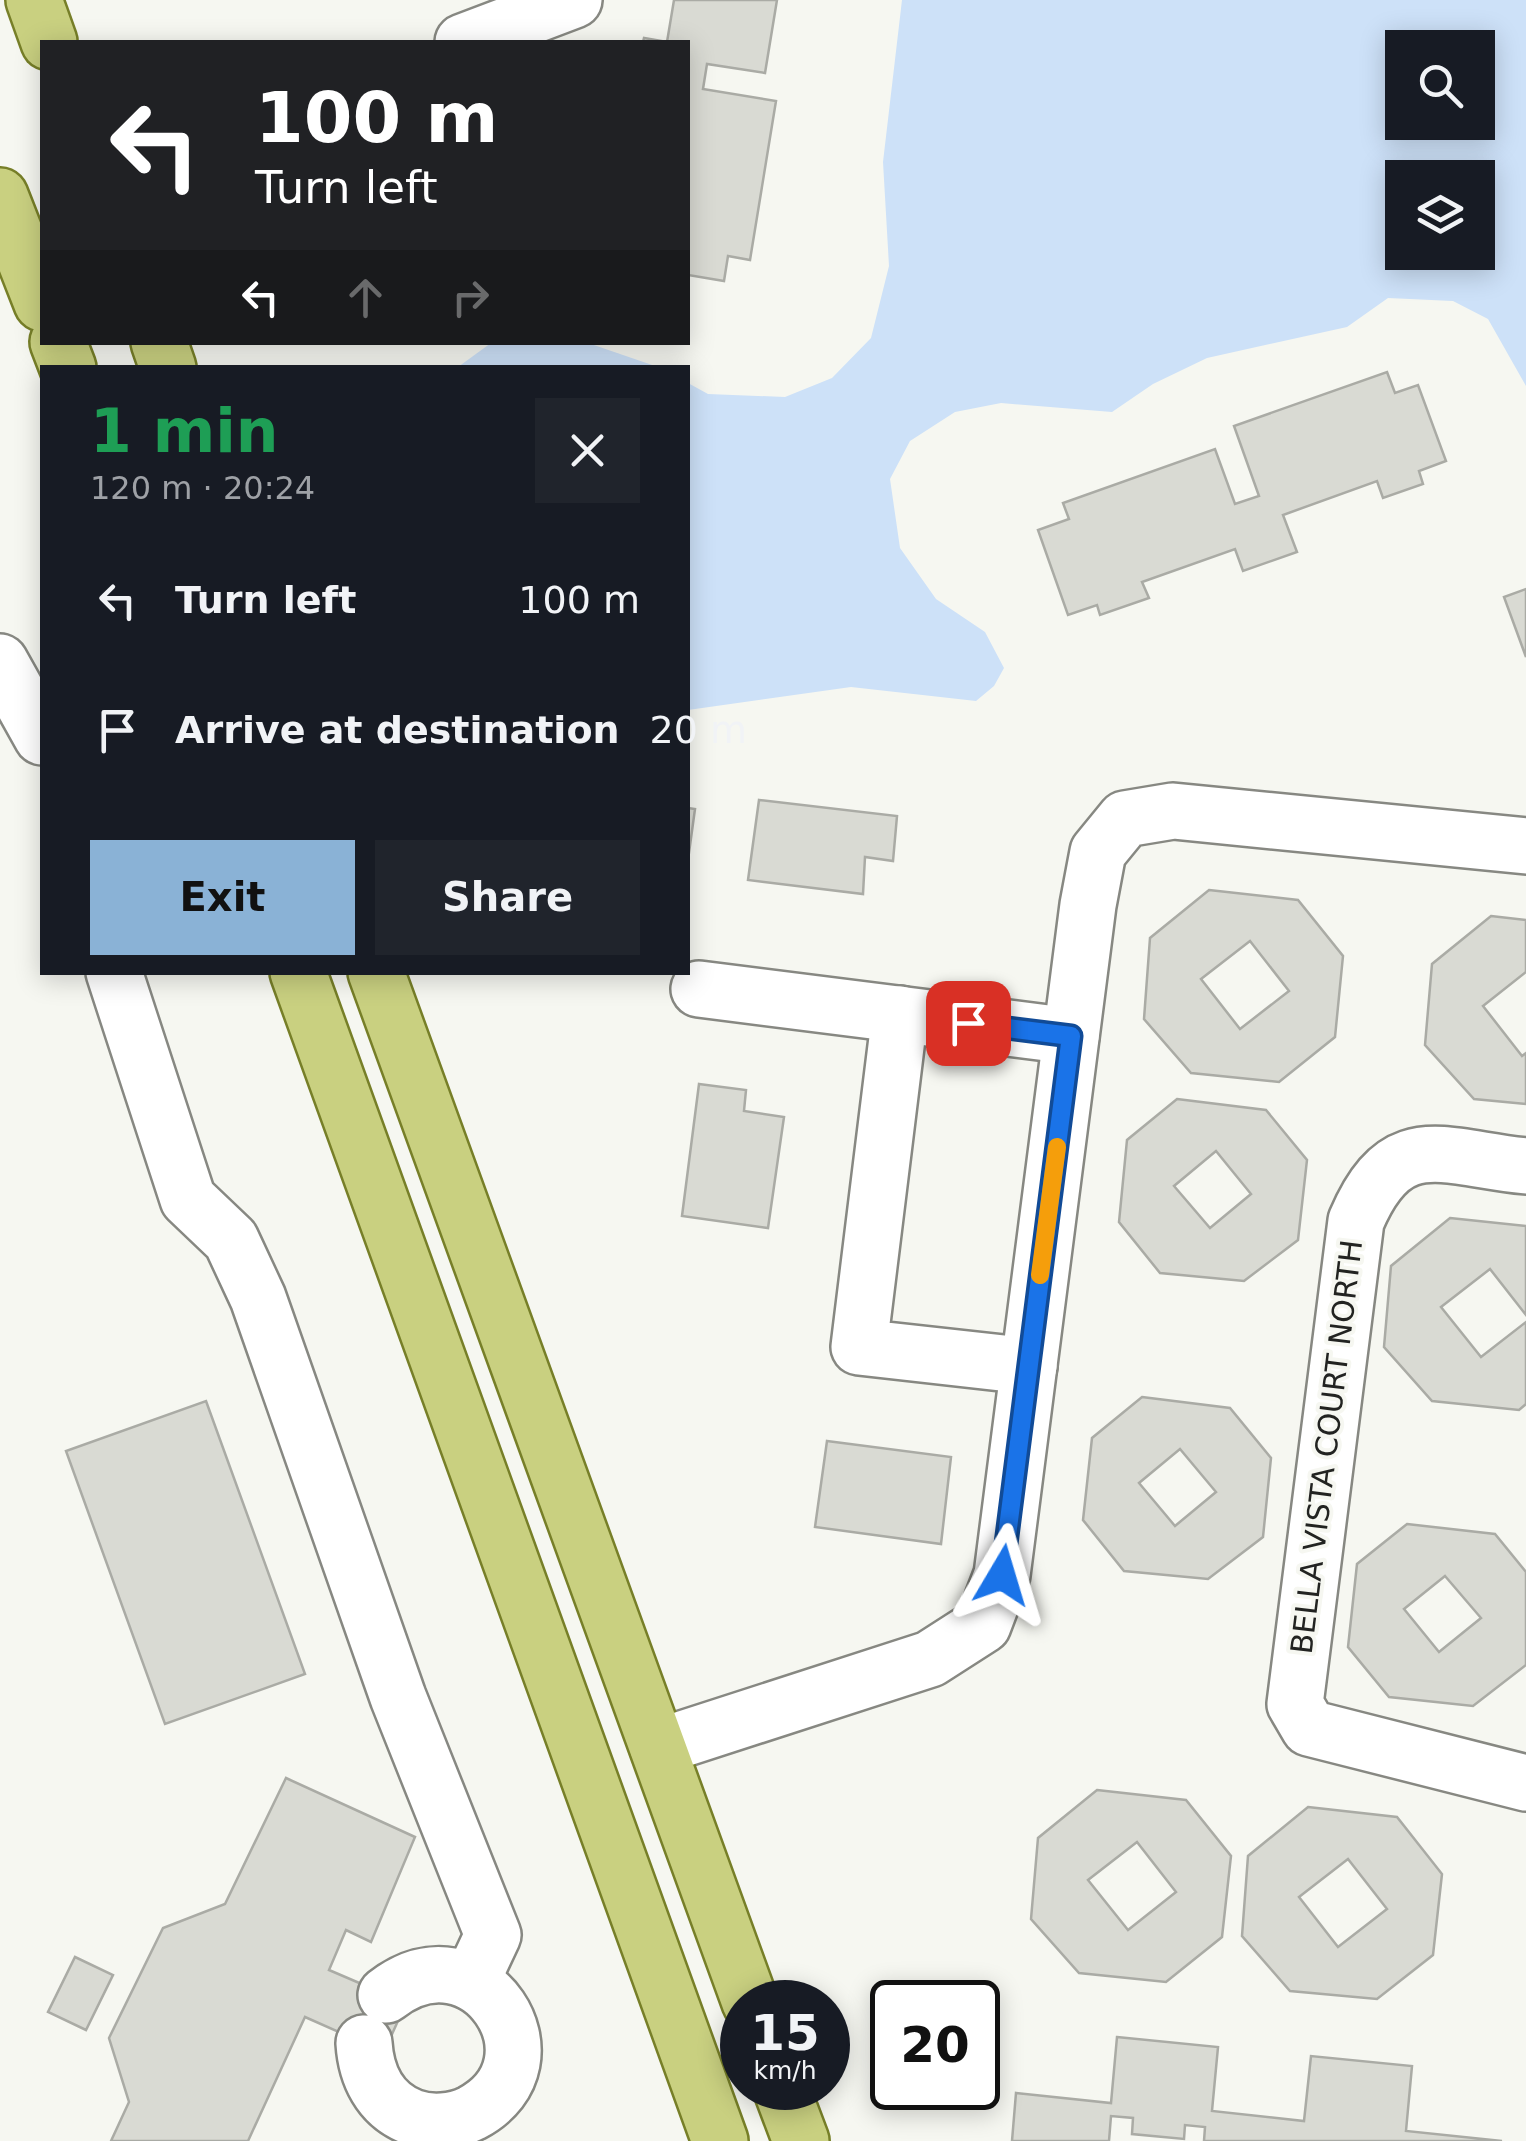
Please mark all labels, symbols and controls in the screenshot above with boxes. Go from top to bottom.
map controls [1385,30,1495,270]
button: search [1385,30,1495,140]
text: 100 m [255,77,498,159]
icon: left [90,80,220,210]
button: layers [1385,160,1495,270]
text: Turn left [255,161,438,214]
icon: left [233,270,288,325]
icon: ahead [338,270,393,325]
icon: right [443,270,498,325]
text: 1 min [90,396,278,466]
button: close [535,398,640,503]
text: 120 m · 20:24 [90,469,315,507]
icon: left [90,573,145,628]
text: Turn left [175,578,356,622]
text: 100 m [518,578,640,622]
icon: arrive [90,703,145,758]
text: Arrive at destination [175,708,620,752]
text: 20 m [650,708,747,752]
button: Exit [90,840,355,955]
button: Share [375,840,640,955]
pin [926,981,1011,1066]
icon: arrive [941,996,996,1051]
street label: BELLA VISTA COURT NORTH [1284,1238,1369,1656]
position arrow [950,1523,1054,1627]
speed limit sign: 20 [870,1980,1000,2110]
text: 15 [750,2004,820,2062]
text: km/h [753,2056,817,2085]

